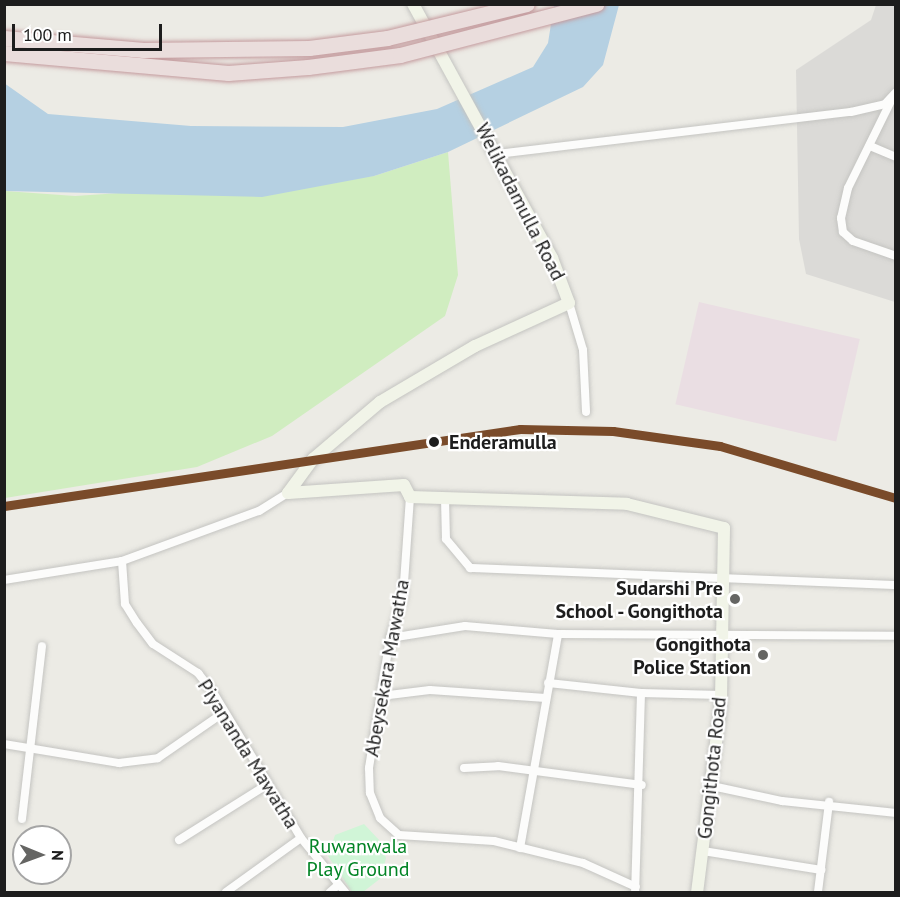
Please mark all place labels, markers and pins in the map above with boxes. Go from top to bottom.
place label: Enderamulla [449,430,557,454]
marker: Enderamulla [424,432,444,452]
place label: Sudarshi Pre School - Gongithota [553,576,723,623]
marker: Sudarshi Pre School - Gongithota [728,592,742,606]
place label: Gongithota Police Station [633,632,751,679]
marker: Gongithota Police Station [756,648,770,662]

